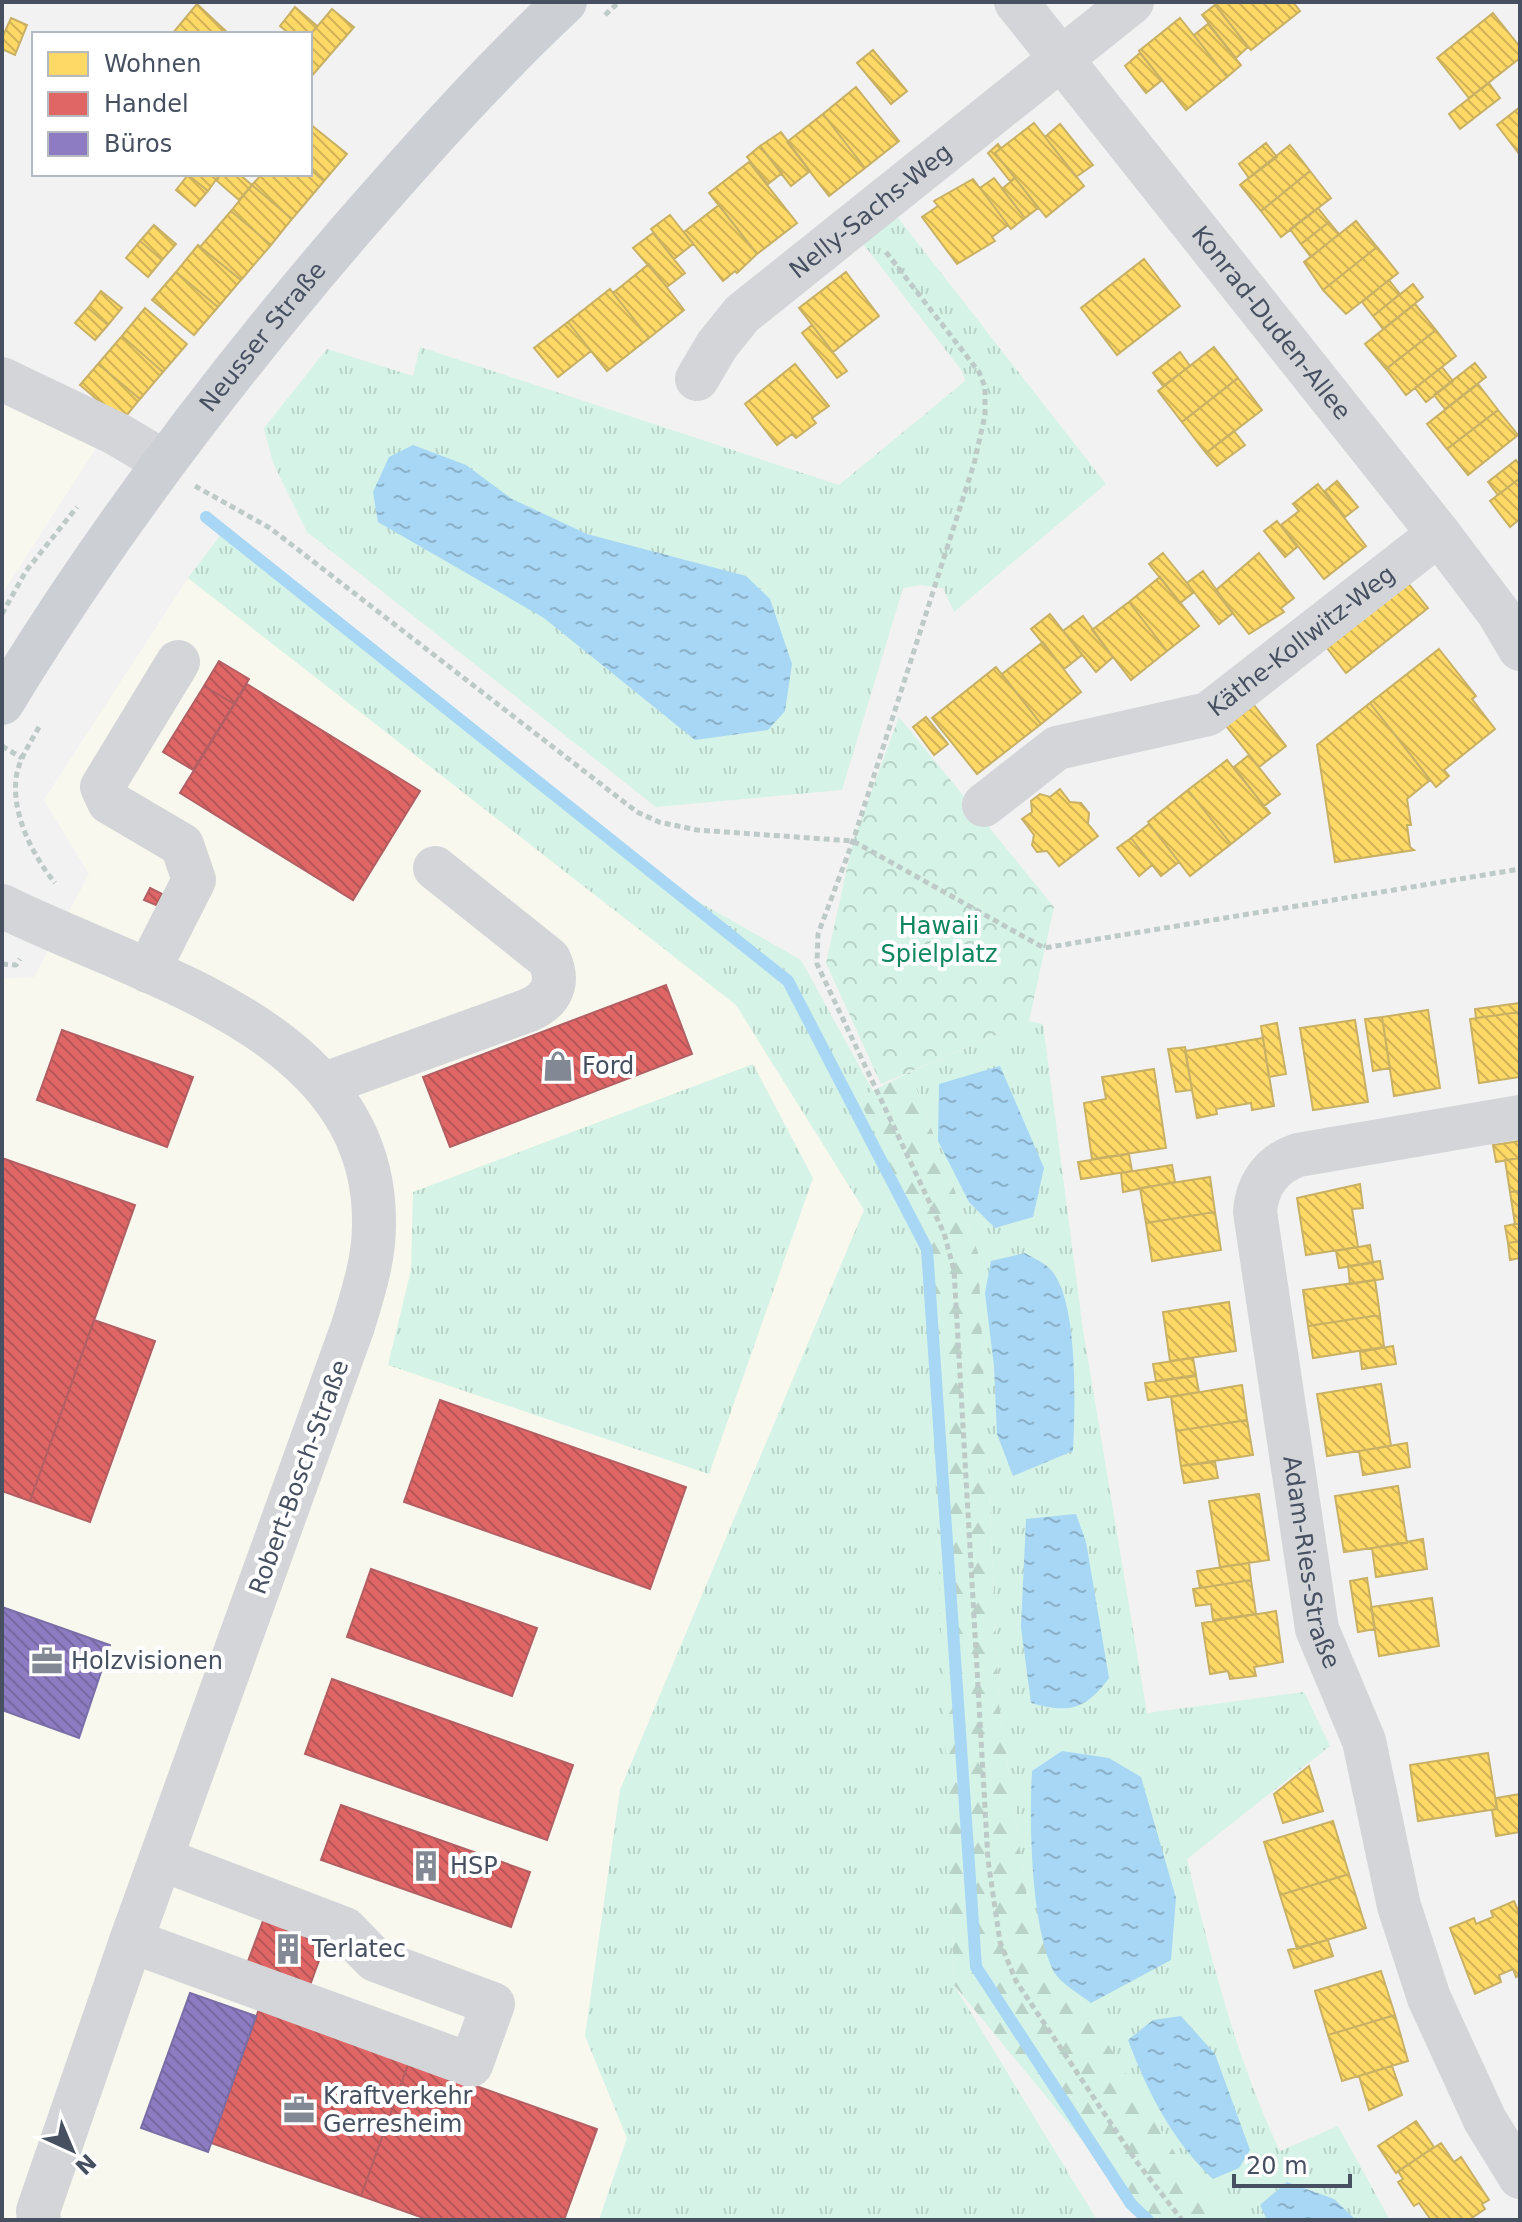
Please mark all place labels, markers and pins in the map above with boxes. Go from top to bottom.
shop icon: Ford [541,1049,575,1083]
place label: Ford [582,1052,634,1080]
office icon: Holzvisionen [30,1644,64,1678]
place label: Holzvisionen [71,1647,223,1675]
building icon: HSP [409,1849,443,1883]
place label: HSP [450,1852,498,1880]
building icon: Terlatec [271,1932,305,1966]
place label: Terlatec [311,1935,406,1963]
place label: Kraftverkehr Gerresheim [323,2082,473,2138]
office icon: Kraftverkehr Gerresheim [282,2093,316,2127]

